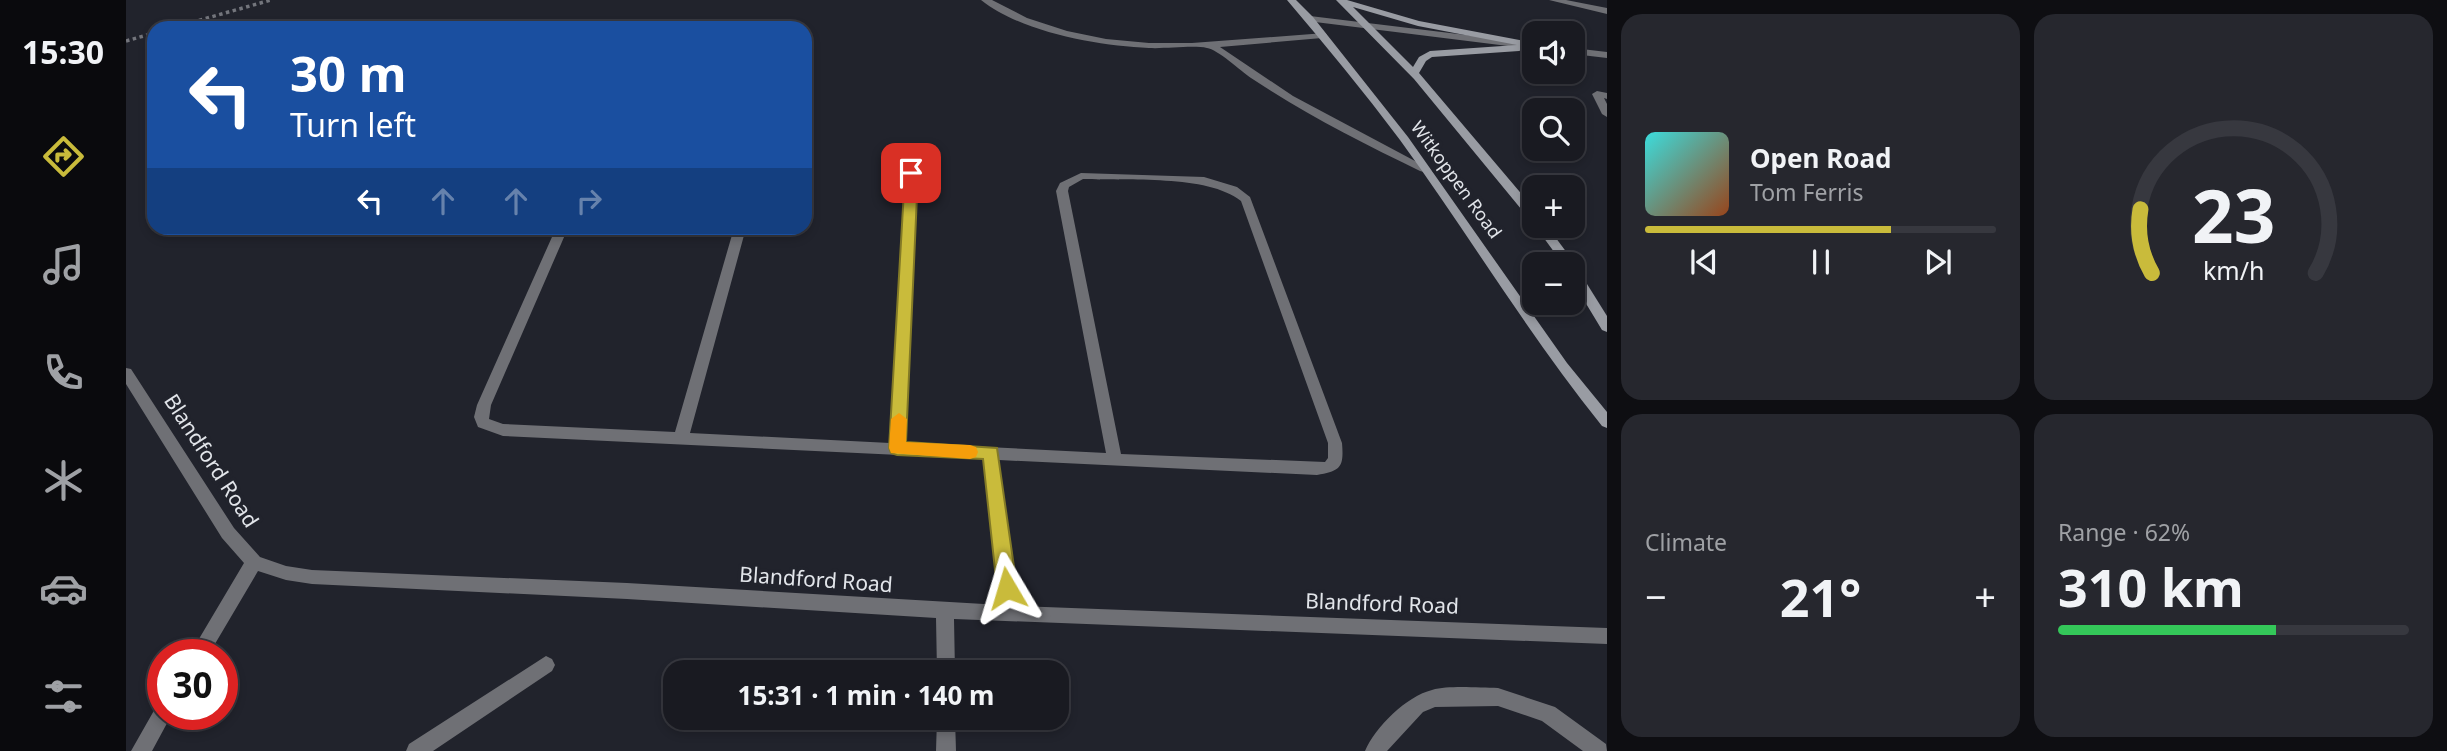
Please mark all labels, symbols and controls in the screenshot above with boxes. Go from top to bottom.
map controls [1522,21,1585,315]
button: sound [1522,21,1585,84]
text: 15:30 [22,30,104,73]
text: 30 m [290,40,407,106]
icon: left [175,49,266,140]
button: search [1522,98,1585,161]
text: Turn left [290,103,416,146]
street label: Witkoppen Road [1406,116,1508,243]
icon: directions [39,132,88,181]
text: Open Road [1750,140,1892,176]
pin [881,143,941,203]
icon: arrive [892,154,930,192]
text: 23 [2192,165,2275,264]
button: + [1522,175,1585,238]
text: Tom Ferris [1750,176,1863,208]
icon: left [351,182,389,220]
icon: ahead [424,182,462,220]
icon: ahead [497,182,535,220]
icon: right [570,182,608,220]
icon: music [39,240,88,289]
icon: previous [1685,243,1723,281]
icon: pause [1802,243,1840,281]
icon: next [1919,243,1957,281]
button: − [1522,252,1585,315]
text: km/h [2203,253,2264,287]
icon: phone [39,348,88,397]
street label: Blandford Road [158,388,265,533]
icon: climate [39,456,88,505]
text: Range · 62% [2058,516,2190,548]
text: Climate [1645,526,1727,558]
position arrow [970,551,1044,625]
text: 310 km [2058,551,2244,622]
street label: Blandford Road [738,560,894,598]
text: 21° [1780,561,1861,632]
icon: car [39,564,88,613]
text: − [1645,570,1667,622]
text: + [1974,570,1996,622]
street label: Blandford Road [1305,586,1459,620]
speed limit sign: 30 [147,639,238,730]
icon: filters [39,672,88,721]
text: 15:31 · 1 min · 140 m [738,677,994,713]

